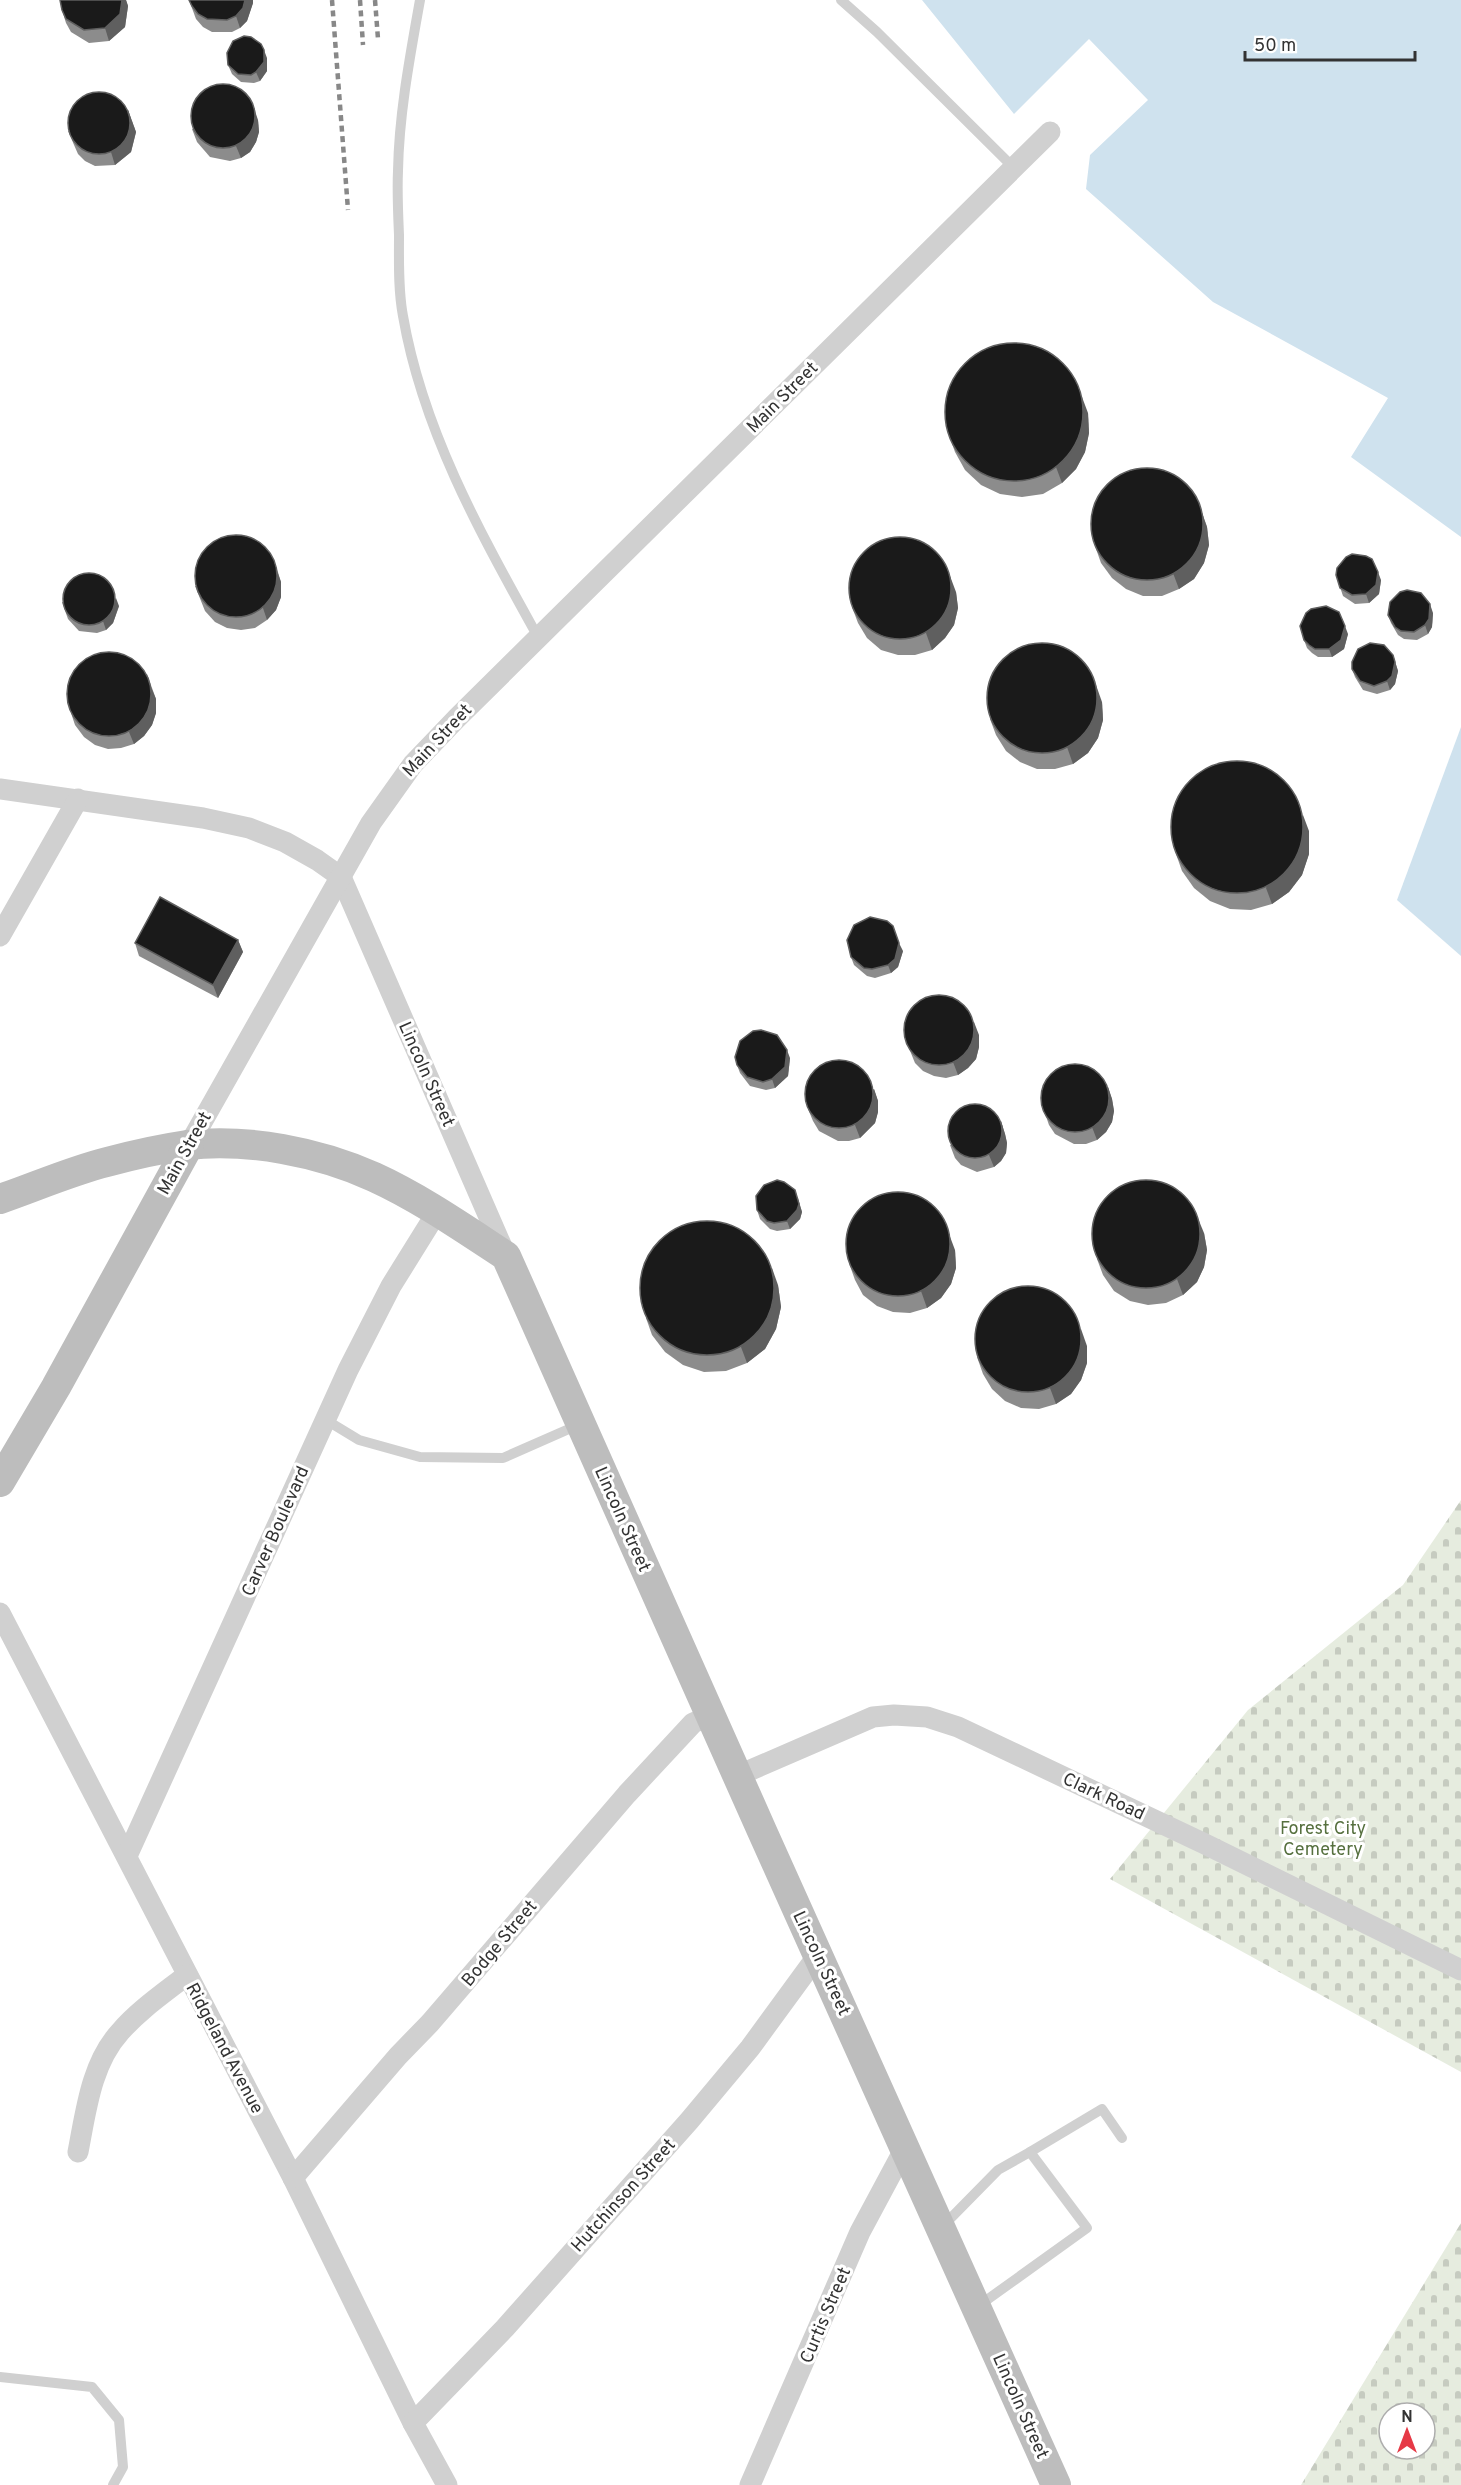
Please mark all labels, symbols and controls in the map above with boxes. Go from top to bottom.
scale bar [1245,24,1414,62]
text: 50 m [1254,35,1296,58]
street label: Main Street [742,357,824,439]
street label: Main Street [398,700,478,782]
street label: Lincoln Street [392,1018,459,1131]
street label: Main Street [153,1108,218,1199]
street label: Carver Boulevard [237,1463,315,1600]
street label: Lincoln Street [588,1463,655,1576]
street label: Clark Road [1058,1768,1148,1826]
park label: Forest City Cemetery [1280,1818,1366,1862]
street label: Bodge Street [457,1896,543,1992]
street label: Lincoln Street [786,1908,855,2020]
street label: Ridgeland Avenue [179,1979,268,2118]
street label: Hutchinson Street [567,2134,681,2258]
street label: Curtis Street [796,2264,857,2367]
street label: Lincoln Street [986,2350,1053,2463]
north arrow [1377,2401,1437,2461]
text: N [1401,2408,1413,2428]

